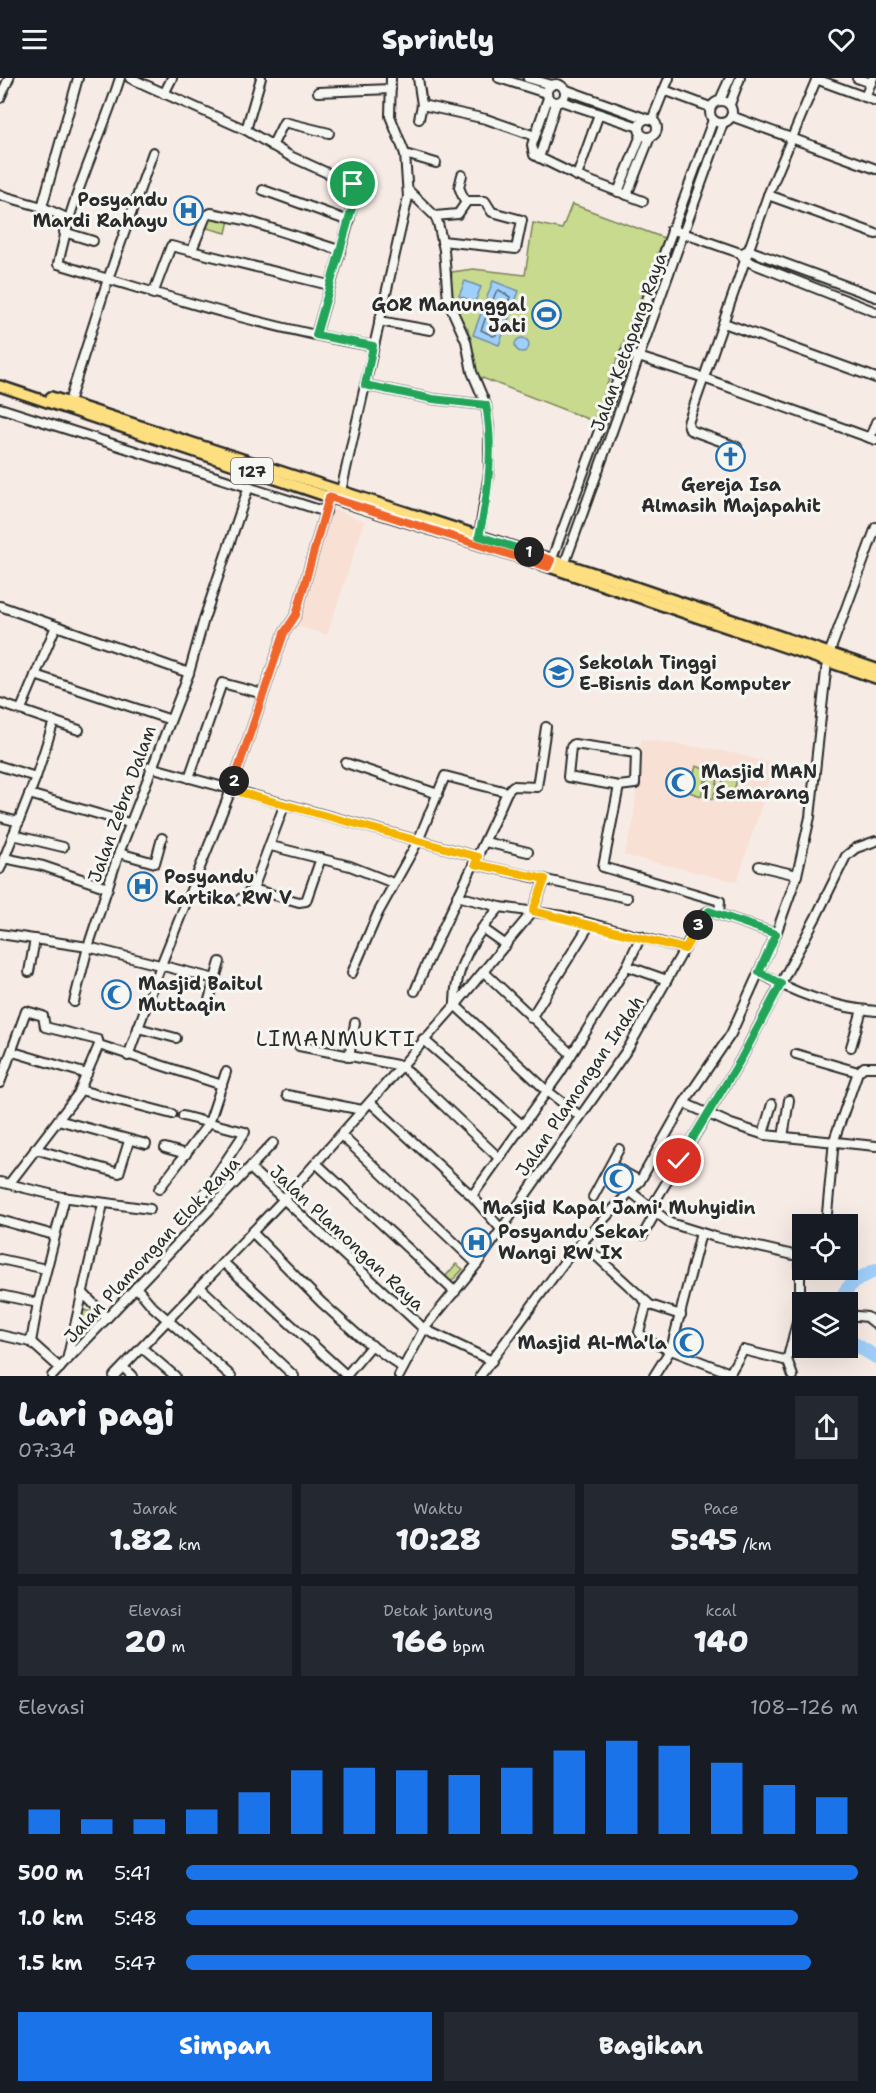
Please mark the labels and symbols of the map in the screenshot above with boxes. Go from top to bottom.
pin [327,158,378,209]
place label: Posyandu Mardi Rahayu [33,188,168,233]
hospital icon: Posyandu Mardi Rahayu [173,194,205,226]
street label: Jalan Ketapang Raya [585,249,673,435]
place label: GOR Manunggal Jati [371,293,526,338]
sports icon: GOR Manunggal Jati [531,299,563,331]
church icon: Gereja Isa Almasih Majapahit [715,440,747,472]
road number: 127 [231,458,273,484]
place label: Gereja Isa Almasih Majapahit [641,473,821,518]
pin: 1 [514,537,544,567]
place label: Sekolah Tinggi E-Bisnis dan Komputer [579,651,791,696]
school or university icon: Sekolah Tinggi E-Bisnis dan Komputer [542,657,574,689]
street label: Jalan Zebra Dalam [82,722,162,886]
place label: Masjid MAN 1 Semarang [701,760,817,805]
pin: 2 [219,766,249,796]
mosque icon: Masjid MAN 1 Semarang [664,766,696,798]
place label: Posyandu Kartika RW V [164,865,292,910]
hospital icon: Posyandu Kartika RW V [127,871,159,903]
pin: 3 [683,910,713,940]
place label: Masjid Baitul Muttaqin [138,972,263,1017]
mosque icon: Masjid Baitul Muttaqin [101,978,133,1010]
street label: Jalan Plamongan Indah [510,991,650,1181]
district label: LIMANMUKTI [256,1025,416,1053]
pin [653,1135,704,1186]
street label: Jalan Plamongan Elok Raya [59,1152,245,1348]
street label: Jalan Plamongan Raya [264,1160,430,1316]
mosque icon: Masjid Kapal Jami' Muhyidin [603,1163,635,1195]
place label: Masjid Kapal Jami' Muhyidin [483,1196,755,1220]
place label: Posyandu Sekar Wangi RW IX [498,1220,649,1265]
hospital icon: Posyandu Sekar Wangi RW IX [461,1226,493,1258]
mosque icon: Masjid Al-Ma'la [672,1327,704,1359]
place label: Masjid Al-Ma'la [517,1331,668,1355]

